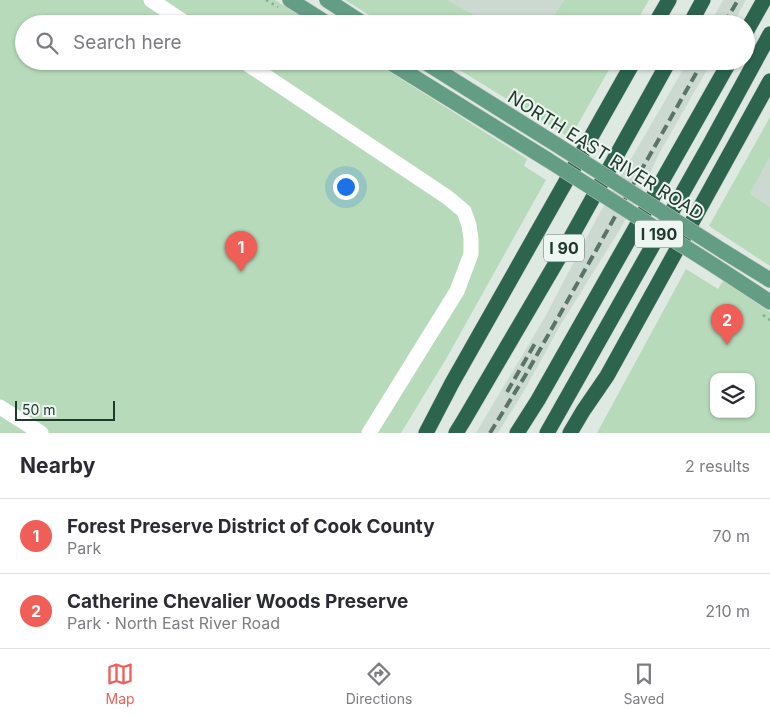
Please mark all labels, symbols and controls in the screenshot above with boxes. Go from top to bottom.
search box [15,15,755,70]
icon: search [33,29,61,57]
text: Search here [73,31,182,54]
street label: NORTH EAST RIVER ROAD [504,86,708,224]
your location [333,174,359,200]
road number: I 190 [635,220,683,248]
pin: 1 [225,231,257,272]
road number: I 90 [544,234,584,262]
pin: 2 [711,304,743,345]
map controls [710,373,755,418]
button: layers [710,373,755,418]
scale bar [15,398,115,421]
text: 50 m [22,401,56,418]
text: Nearby [20,453,95,478]
text: 2 results [685,456,750,476]
text: Forest Preserve District of Cook County [67,515,435,538]
text: 1 [33,526,39,546]
text: 70 m [713,526,750,546]
text: Park [67,538,101,558]
text: Catherine Chevalier Woods Preserve [67,590,408,613]
text: 2 [31,601,41,621]
text: 210 m [705,601,750,621]
text: Park · North East River Road [67,613,280,633]
tab: Map [106,660,135,707]
tab: Directions [346,660,412,707]
tab: Saved [623,660,664,707]

